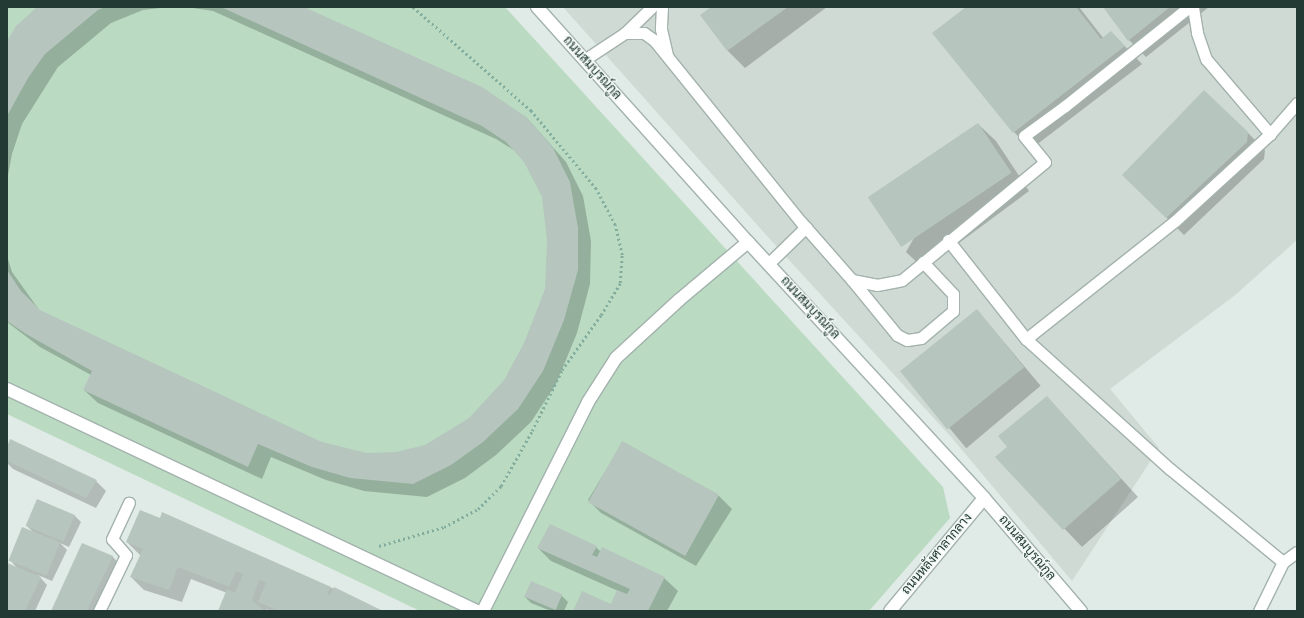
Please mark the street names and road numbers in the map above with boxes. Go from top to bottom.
street label: ถนนสมบูรณ์กูล [559,33,625,103]
street label: ถนนสมบูรณ์กูล [777,273,843,343]
street label: ถนนหลังศาลากลาง [899,510,975,598]
street label: ถนนสมบูรณ์กูล [995,512,1059,584]

